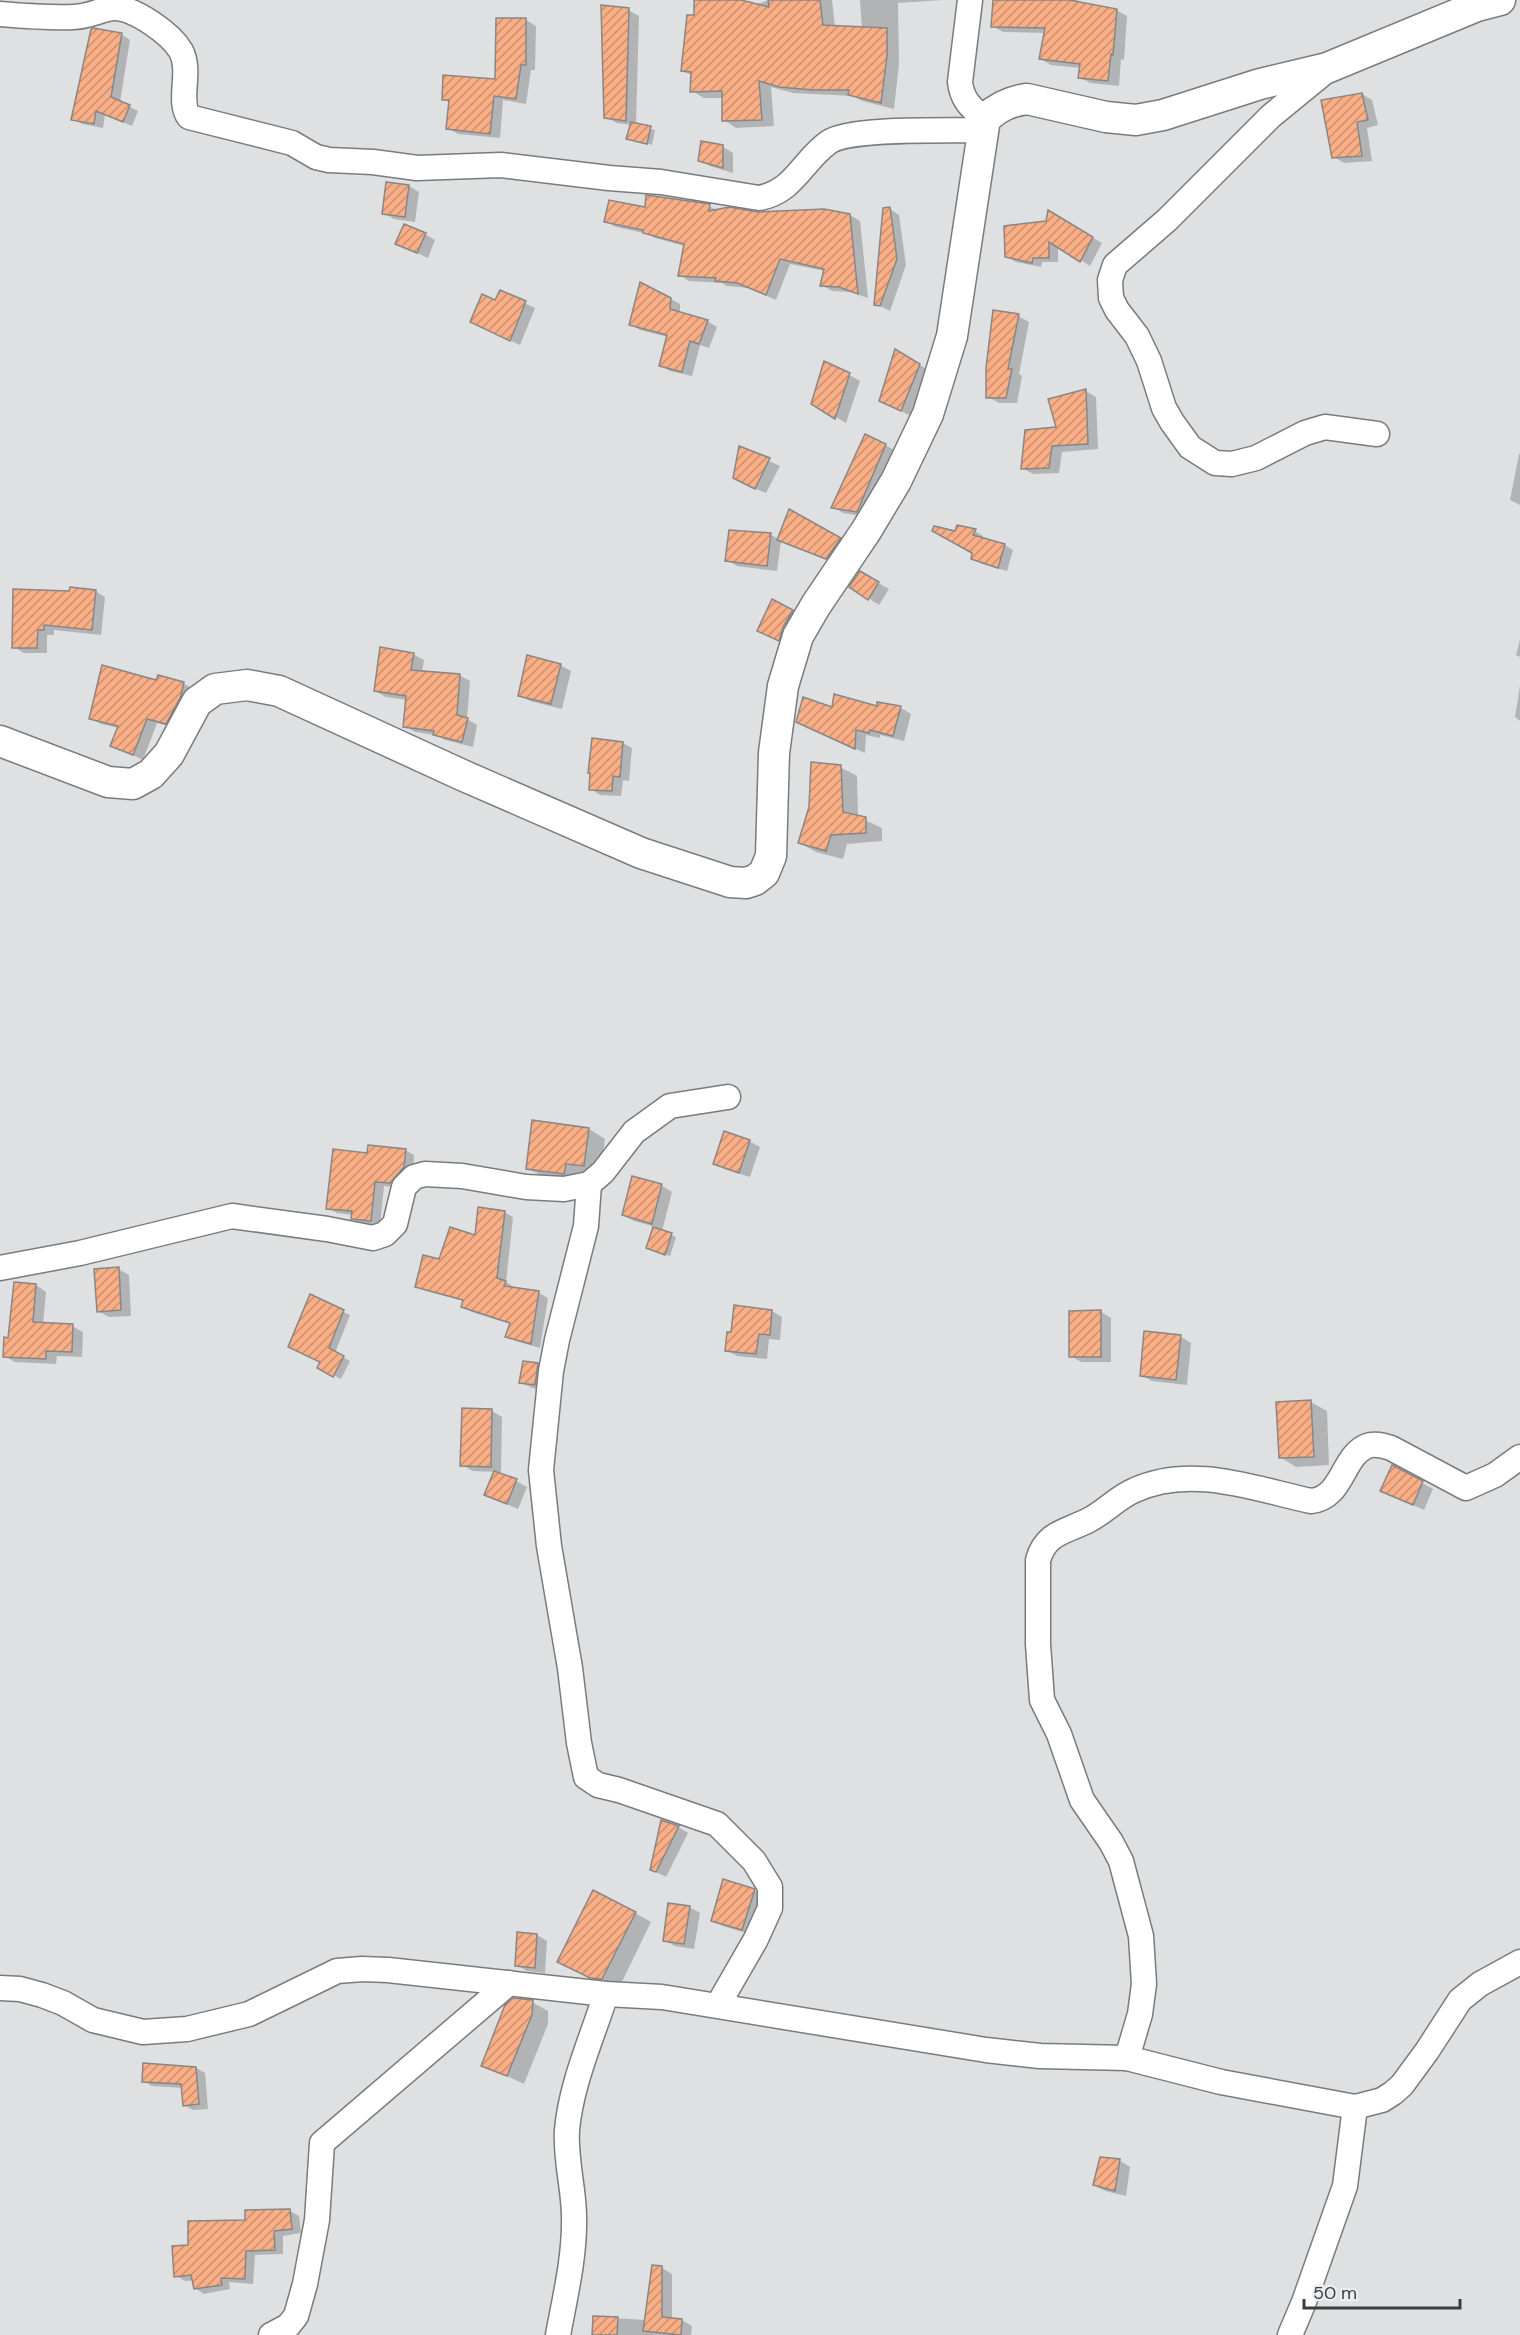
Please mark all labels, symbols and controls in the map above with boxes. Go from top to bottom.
scale bar [1304,2272,1460,2310]
text: 50 m [1313,2281,1357,2305]

